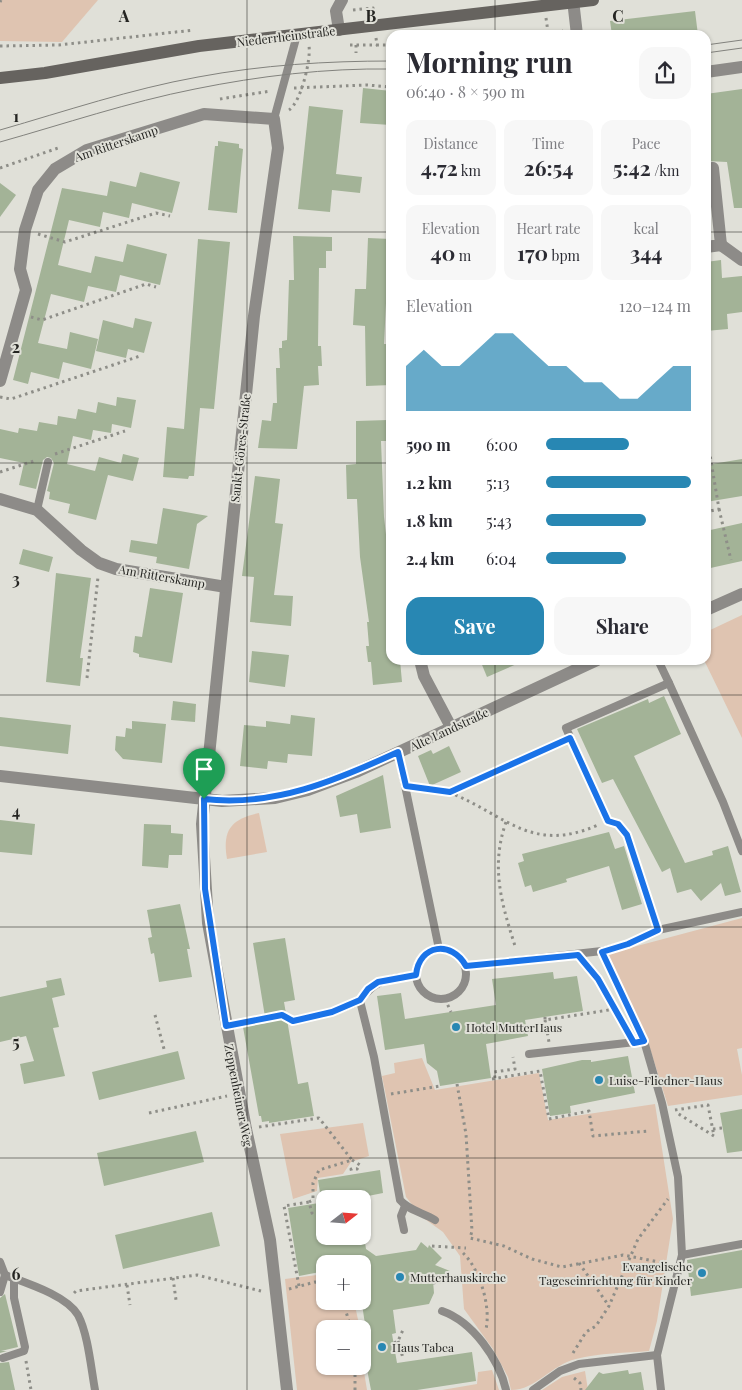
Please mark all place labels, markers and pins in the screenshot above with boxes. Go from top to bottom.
pin [183,748,225,799]
place label: Hotel MutterHaus [466,1019,562,1035]
marker: Hotel MutterHaus [450,1021,462,1033]
place label: Luise-Fliedner-Haus [609,1072,722,1088]
marker: Luise-Fliedner-Haus [593,1074,605,1086]
place label: Evangelische Tageseinrichtung für Kinder [539,1258,693,1288]
marker: Evangelische Tageseinrichtung für Kinder [696,1267,708,1279]
place label: Mutterhauskirche [410,1269,506,1285]
marker: Mutterhauskirche [394,1271,406,1283]
place label: Haus Tabea [392,1339,454,1355]
marker: Haus Tabea [376,1341,388,1353]

